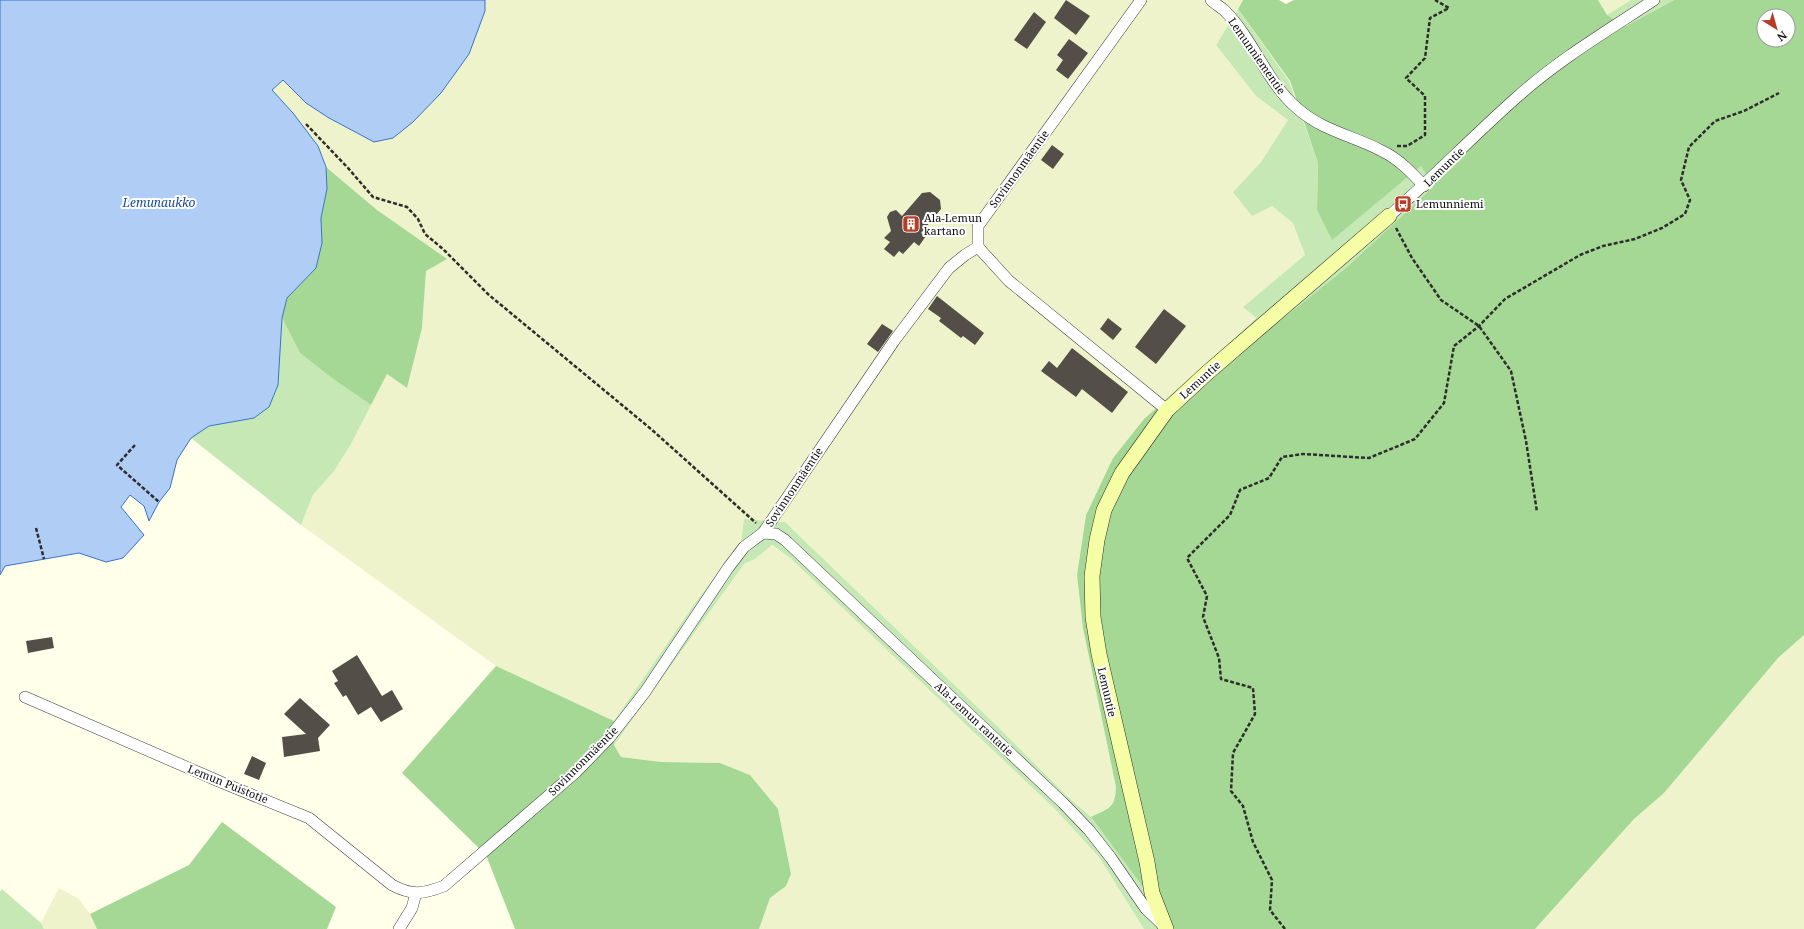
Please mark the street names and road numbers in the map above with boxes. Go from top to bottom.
street label: Lemunniementie [1225,14,1290,97]
street label: Sovinnonmäentie [985,127,1052,211]
street label: Lemuntie [1420,144,1467,190]
street label: Lemuntie [1176,357,1224,402]
street label: Sovinnonmäentie [761,444,826,529]
street label: Lemuntie [1094,666,1120,718]
street label: Ala-Lemun rantatie [932,678,1017,759]
street label: Sovinnonmäentie [545,722,621,799]
street label: Lemun Puistotie [186,761,271,807]

